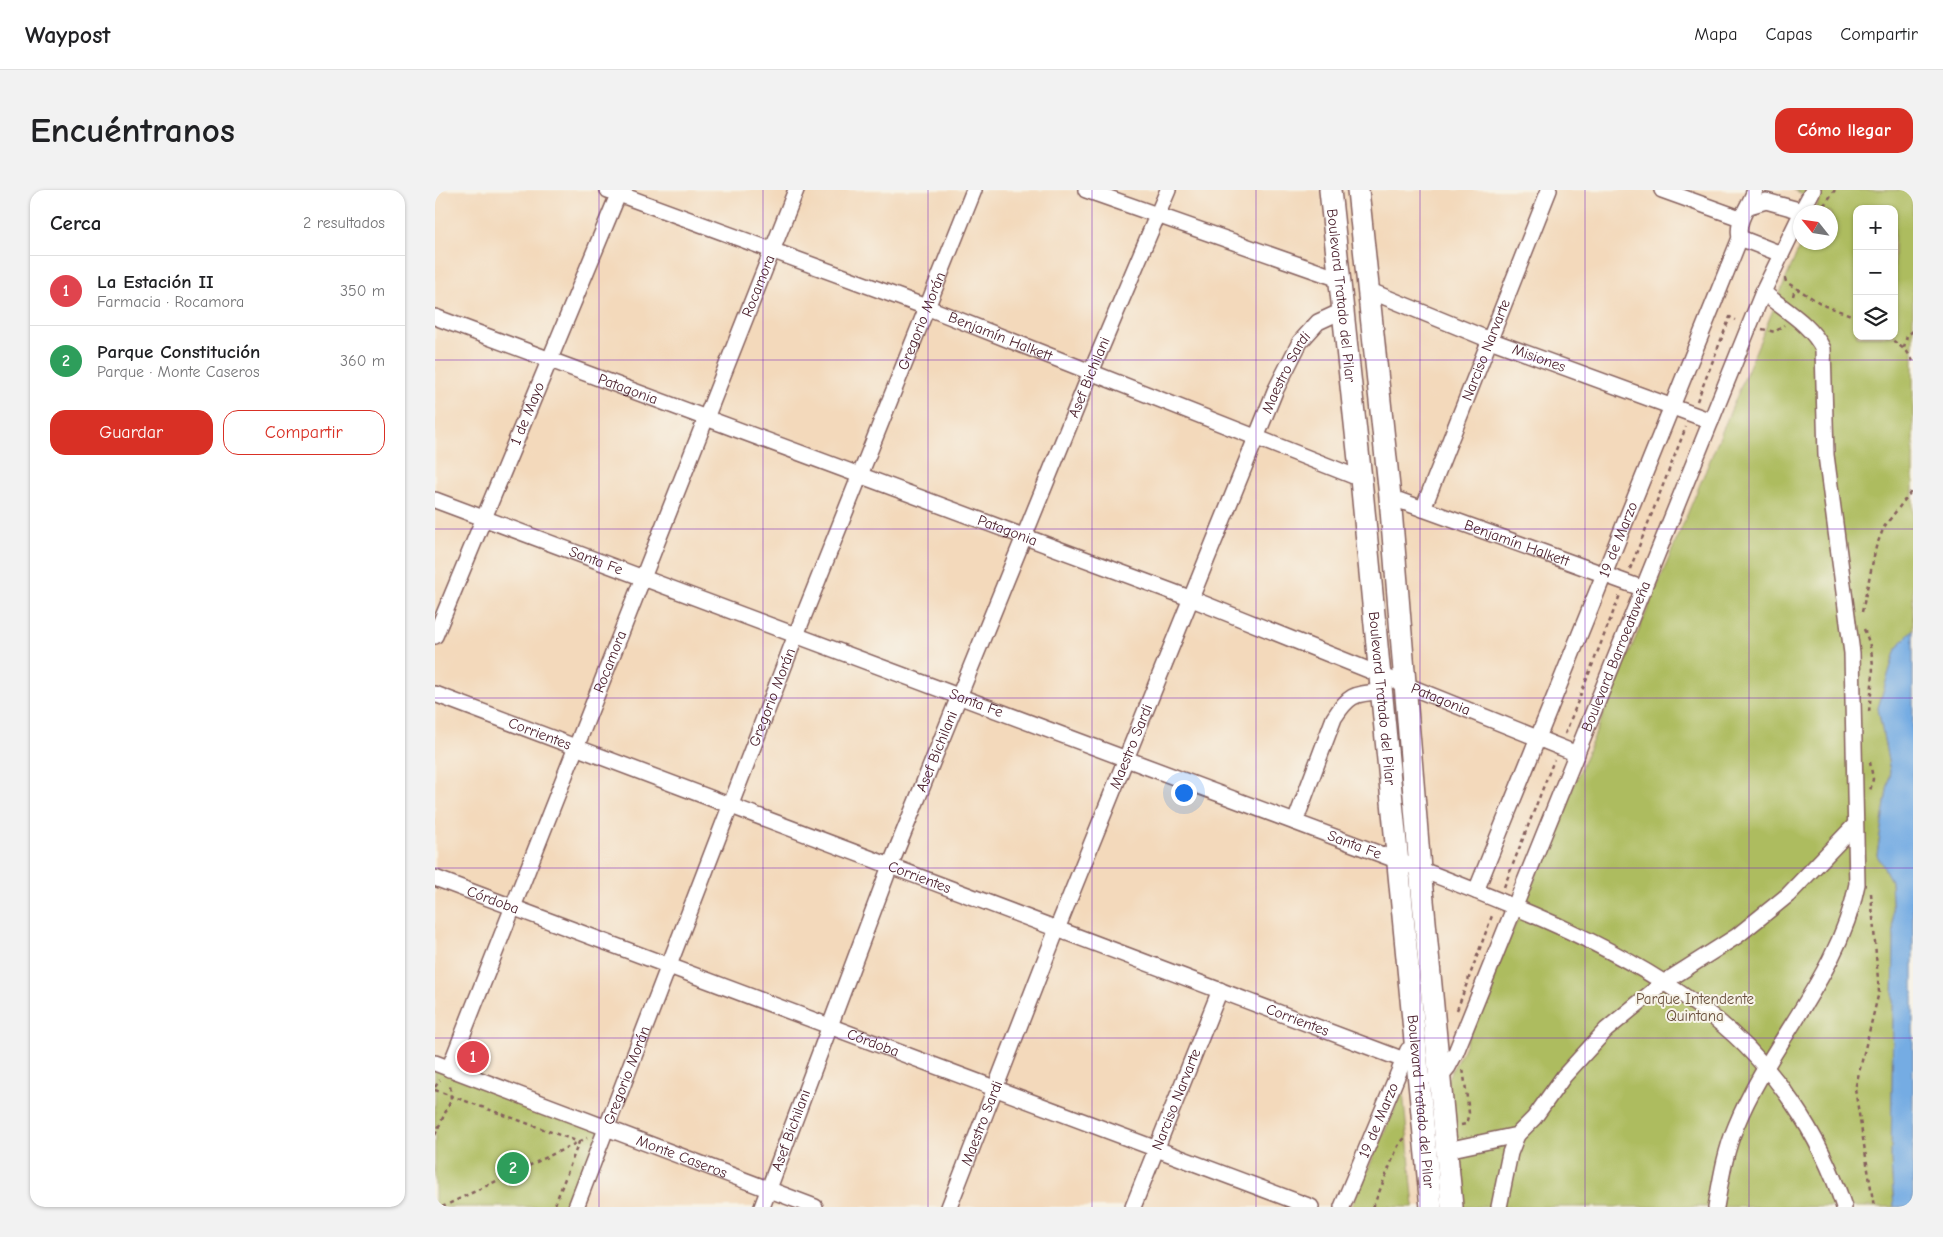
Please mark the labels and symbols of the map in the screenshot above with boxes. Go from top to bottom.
north arrow [1793,205,1838,250]
street label: Boulevard Tratado del Pilar [1323,208,1360,383]
street label: Rocamora [738,252,779,320]
street label: Gregorio Morán [894,269,949,373]
street label: Narciso Narvarte [1458,296,1514,403]
street label: Benjamín Halkett [946,308,1056,365]
street label: Maestro Sardi [1258,328,1314,416]
street label: Asef Bichilani [1064,334,1114,420]
street label: Misiones [1510,340,1568,376]
street label: Patagonia [596,370,660,408]
street label: 1 de Mayo [506,379,548,447]
street label: 19 de Marzo [1595,499,1641,580]
street label: Patagonia [975,511,1040,550]
street label: Benjamín Halkett [1462,516,1573,570]
street label: Santa Fe [567,542,626,579]
street label: Boulevard Barroeataveña [1577,578,1654,734]
street label: Boulevard Tratado del Pilar [1365,611,1399,786]
street label: Rocamora [589,628,630,695]
street label: Gregorio Morán [745,646,799,749]
street label: Patagonia [1408,679,1473,719]
street label: Santa Fe [947,684,1006,721]
street label: Maestro Sardi [1106,702,1156,792]
street label: Asef Bichilani [912,708,961,794]
street label: Corrientes [506,714,574,754]
your location [1171,780,1197,806]
street label: Santa Fe [1325,826,1385,863]
street label: Corrientes [886,857,954,897]
street label: Córdoba [464,882,522,918]
park label: Parque Intendente Quintana [1636,990,1755,1025]
street label: Corrientes [1264,1000,1332,1040]
street label: Boulevard Tratado del Pilar [1404,1014,1438,1189]
street label: Gregorio Morán [600,1024,654,1127]
street label: Córdoba [845,1025,902,1061]
pin: 1 [457,1038,489,1076]
street label: Narciso Narvarte [1148,1046,1205,1153]
street label: Maestro Sardi [957,1078,1006,1168]
street label: 19 de Marzo [1355,1080,1402,1161]
street label: Asef Bichilani [767,1087,814,1174]
street label: Monte Caseros [634,1131,730,1182]
pin: 2 [497,1149,529,1187]

